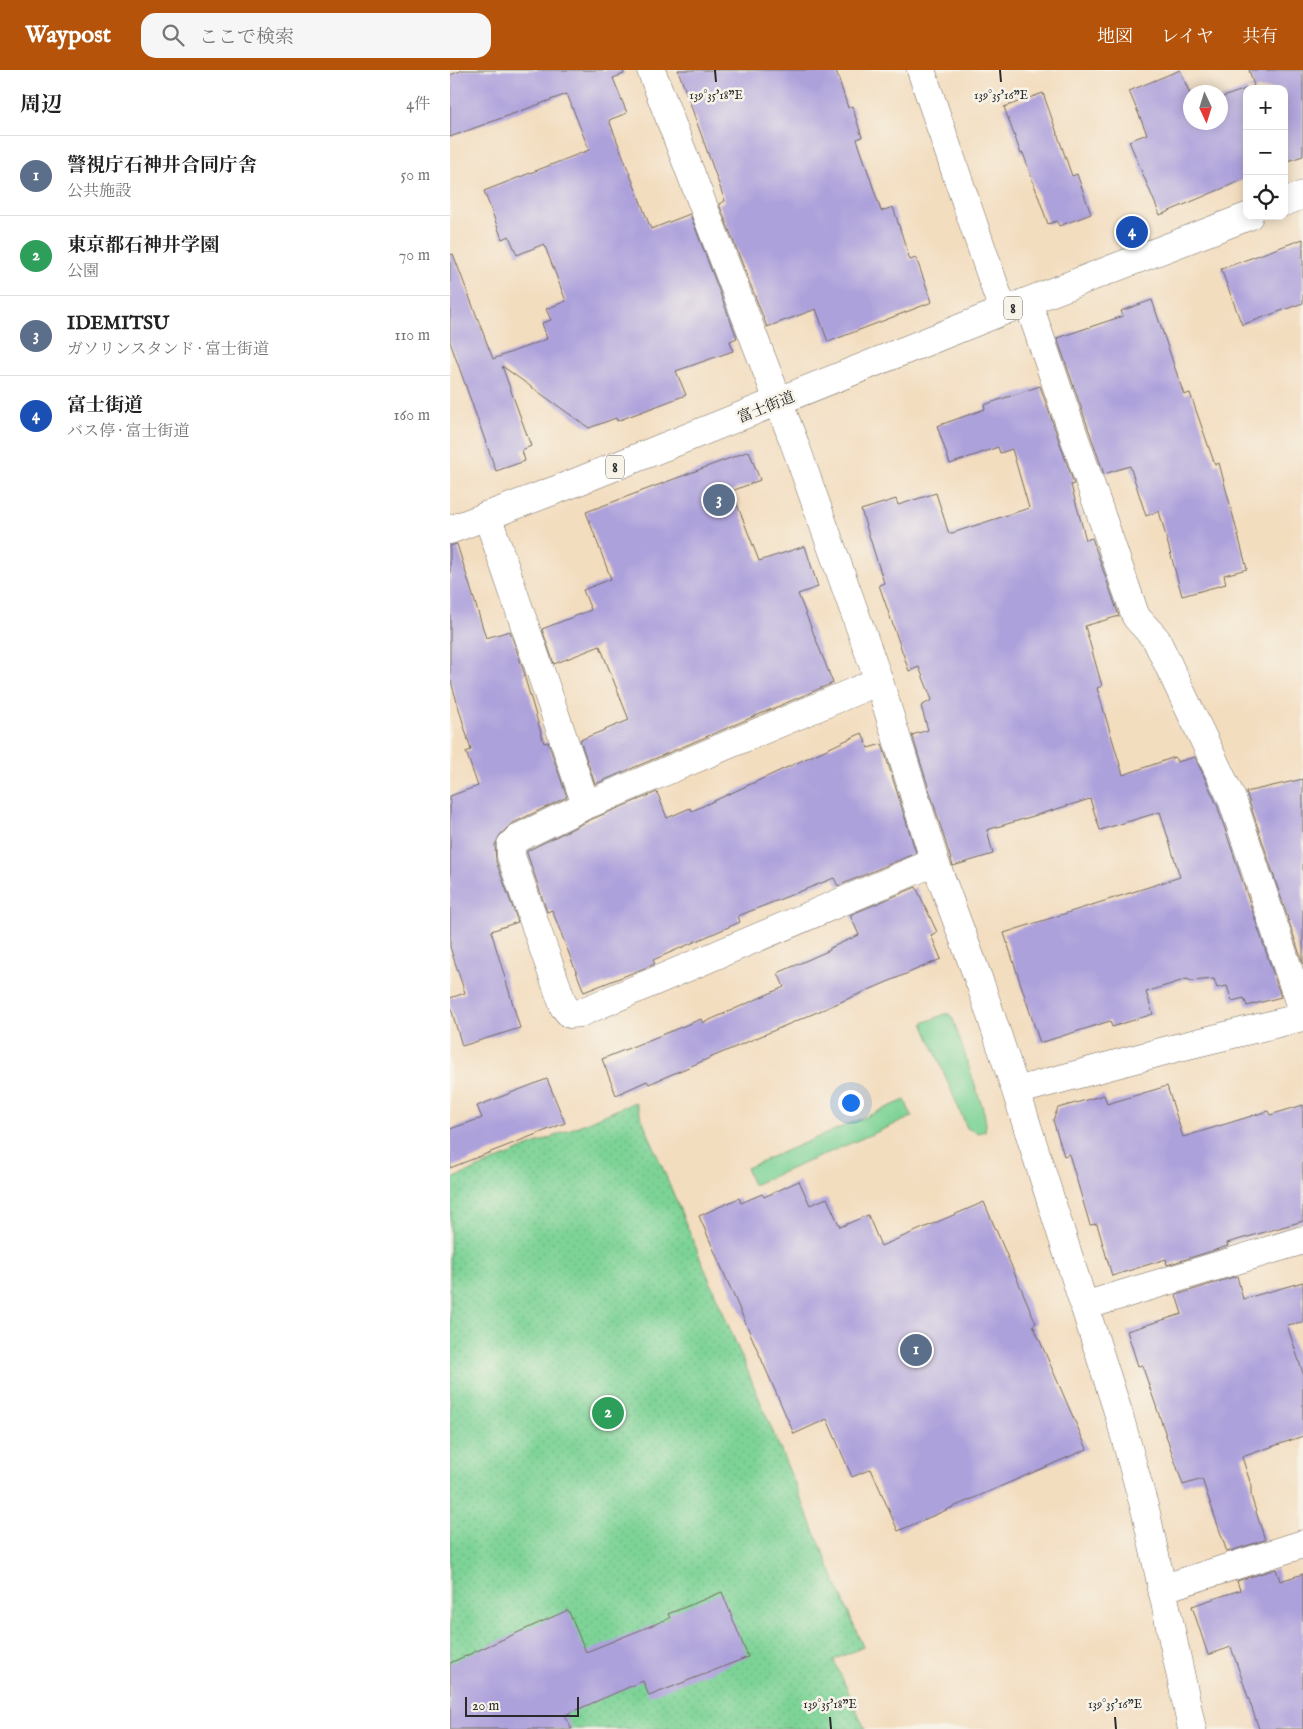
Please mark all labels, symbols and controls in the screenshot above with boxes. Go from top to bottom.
search box [141,13,491,58]
text: Waypost [25,20,111,51]
icon: search [159,21,187,49]
text: ここで検索 [199,26,294,50]
text: 地図 [1097,26,1133,49]
text: レイヤ [1161,26,1214,49]
text: 共有 [1242,26,1278,49]
north arrow [1183,85,1228,130]
map controls [1243,85,1288,220]
button: + [1243,85,1288,130]
text: 139°35'18"E [689,88,743,103]
text: 139°35'16"E [974,88,1028,103]
text: 周辺 [20,92,62,119]
text: 4件 [406,95,430,115]
button: − [1243,130,1288,175]
text: 警視庁石神井合同庁舎 [67,154,257,178]
text: 1 [33,166,39,186]
text: 50 m [401,166,430,186]
button: locate [1243,175,1288,220]
text: 公共施設 [67,182,131,202]
pin: 4 [1116,213,1148,251]
text: 東京都石神井学園 [67,234,219,258]
text: 2 [32,246,40,266]
text: 70 m [399,246,430,266]
text: 公園 [67,262,99,282]
road number: 8 [1004,297,1022,320]
text: IDEMITSU [67,312,169,336]
text: 3 [33,326,39,346]
text: 110 m [394,326,430,346]
text: ガソリンスタンド · 富士街道 [67,340,269,360]
street label: 富士街道 [735,387,798,428]
text: 富士街道 [67,394,143,418]
text: 4 [32,406,40,426]
text: 160 m [394,406,430,426]
text: バス停 · 富士街道 [67,422,190,442]
road number: 8 [606,456,624,478]
pin: 3 [703,481,735,519]
your location [838,1090,864,1116]
pin: 1 [900,1331,932,1369]
pin: 2 [592,1394,624,1432]
scale bar [465,1694,579,1717]
text: 20 m [472,1697,499,1715]
text: 139°35'18"E [803,1697,857,1712]
text: 139°35'16"E [1088,1697,1142,1712]

